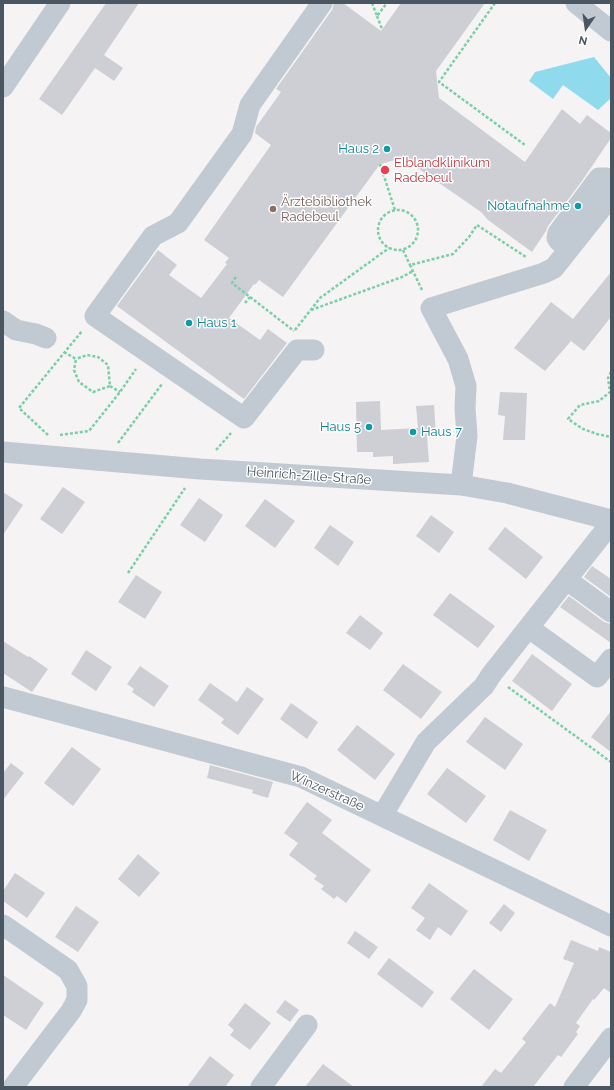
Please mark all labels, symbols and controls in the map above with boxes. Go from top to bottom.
north arrow [566,8,606,48]
text: N [578,33,589,47]
place label: Haus 2 [338,141,379,157]
marker: Haus 2 [382,144,392,154]
place label: Elblandklinikum Radebeul [394,155,490,186]
marker: Elblandklinikum Radebeul [379,164,391,176]
place label: Ärztebibliothek Radebeul [281,194,372,225]
place label: Notaufnahme [487,198,570,214]
marker: Notaufnahme [573,201,583,211]
marker: Ärztebibliothek Radebeul [268,204,278,214]
place label: Haus 1 [197,315,236,331]
marker: Haus 1 [184,318,194,328]
place label: Haus 5 [320,419,361,435]
marker: Haus 5 [364,422,374,432]
place label: Haus 7 [421,424,462,440]
marker: Haus 7 [408,427,418,437]
street label: Heinrich-Zille-Straße [246,464,372,488]
street label: Winzerstraße [288,768,366,814]

